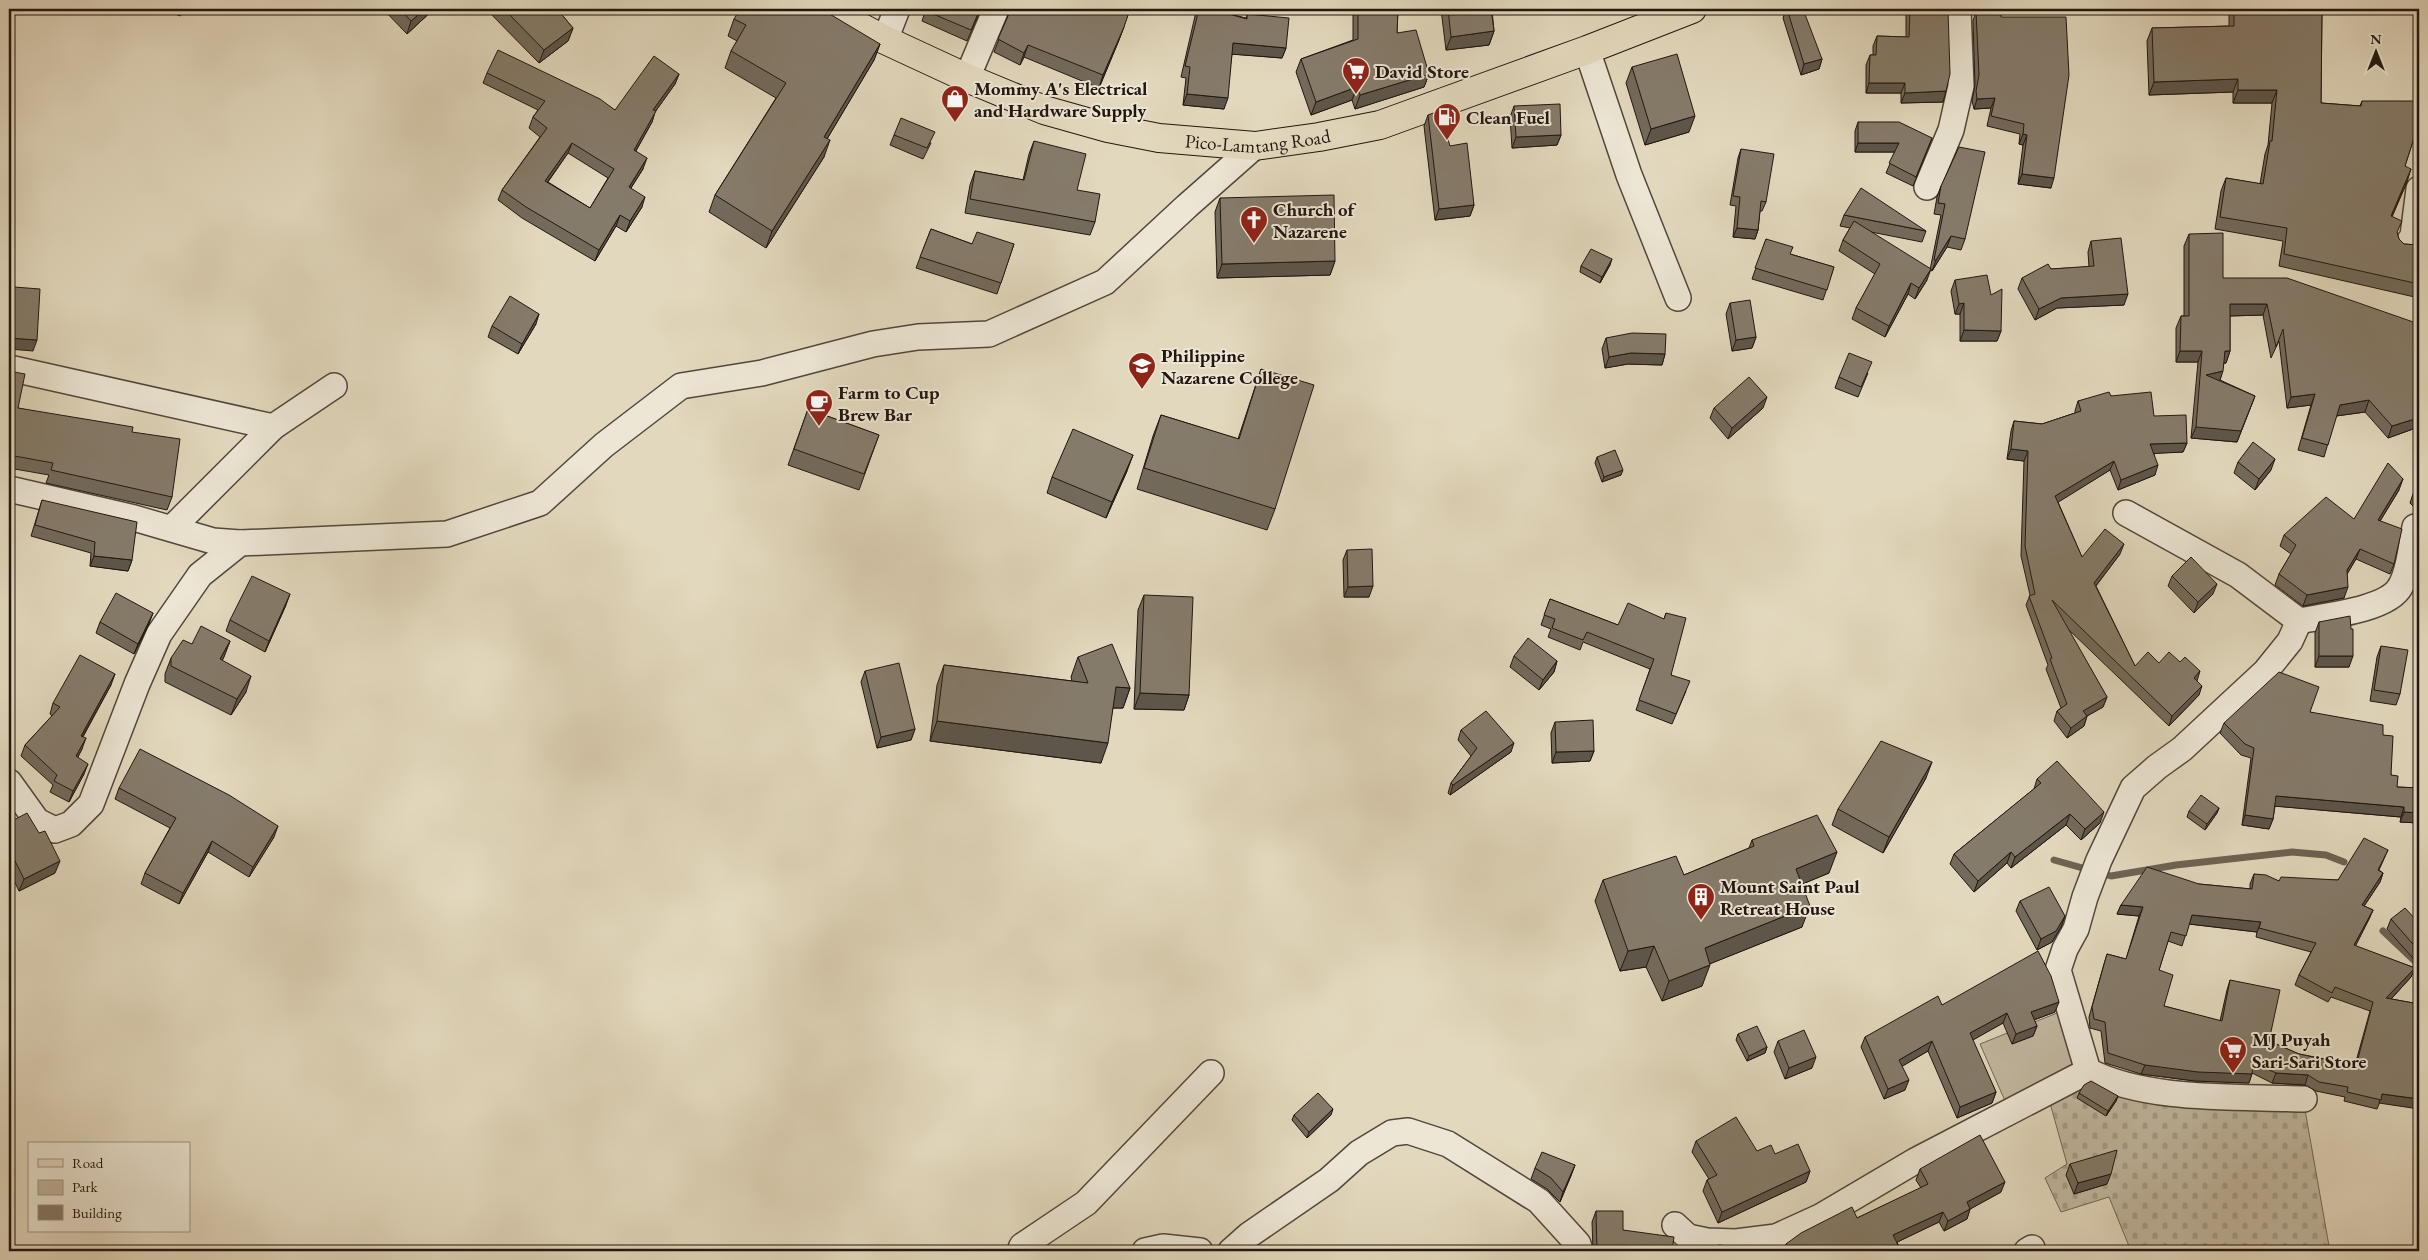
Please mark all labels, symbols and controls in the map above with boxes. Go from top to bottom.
north arrow [2350,28,2400,78]
text: N [2370,30,2382,48]
supermarket icon: David Store [1341,56,1371,95]
place label: David Store [1375,59,1469,84]
place label: Mommy A's Electrical and Hardware Supply [974,76,1148,123]
shop icon: Mommy A's Electrical and Hardware Supply [940,84,970,123]
fuel station icon: Clean Fuel [1432,102,1462,141]
place label: Clean Fuel [1466,105,1551,130]
street label: Pico-Lamtang Road [1184,123,1333,159]
place label: Church of Nazarene [1273,197,1357,244]
church icon: Church of Nazarene [1239,205,1269,244]
place label: Philippine Nazarene College [1161,343,1298,390]
school or university icon: Philippine Nazarene College [1127,351,1157,390]
place label: Farm to Cup Brew Bar [838,380,940,427]
cafe icon: Farm to Cup Brew Bar [804,388,834,427]
place label: Mount Saint Paul Retreat House [1720,874,1860,921]
building icon: Mount Saint Paul Retreat House [1686,882,1716,921]
place label: MJ Puyah Sari-Sari Store [2252,1027,2367,1074]
supermarket icon: MJ Puyah Sari-Sari Store [2218,1035,2248,1074]
legend [28,1142,190,1232]
text: Road [72,1153,104,1172]
text: Park [72,1177,99,1196]
text: Building [72,1203,122,1222]

